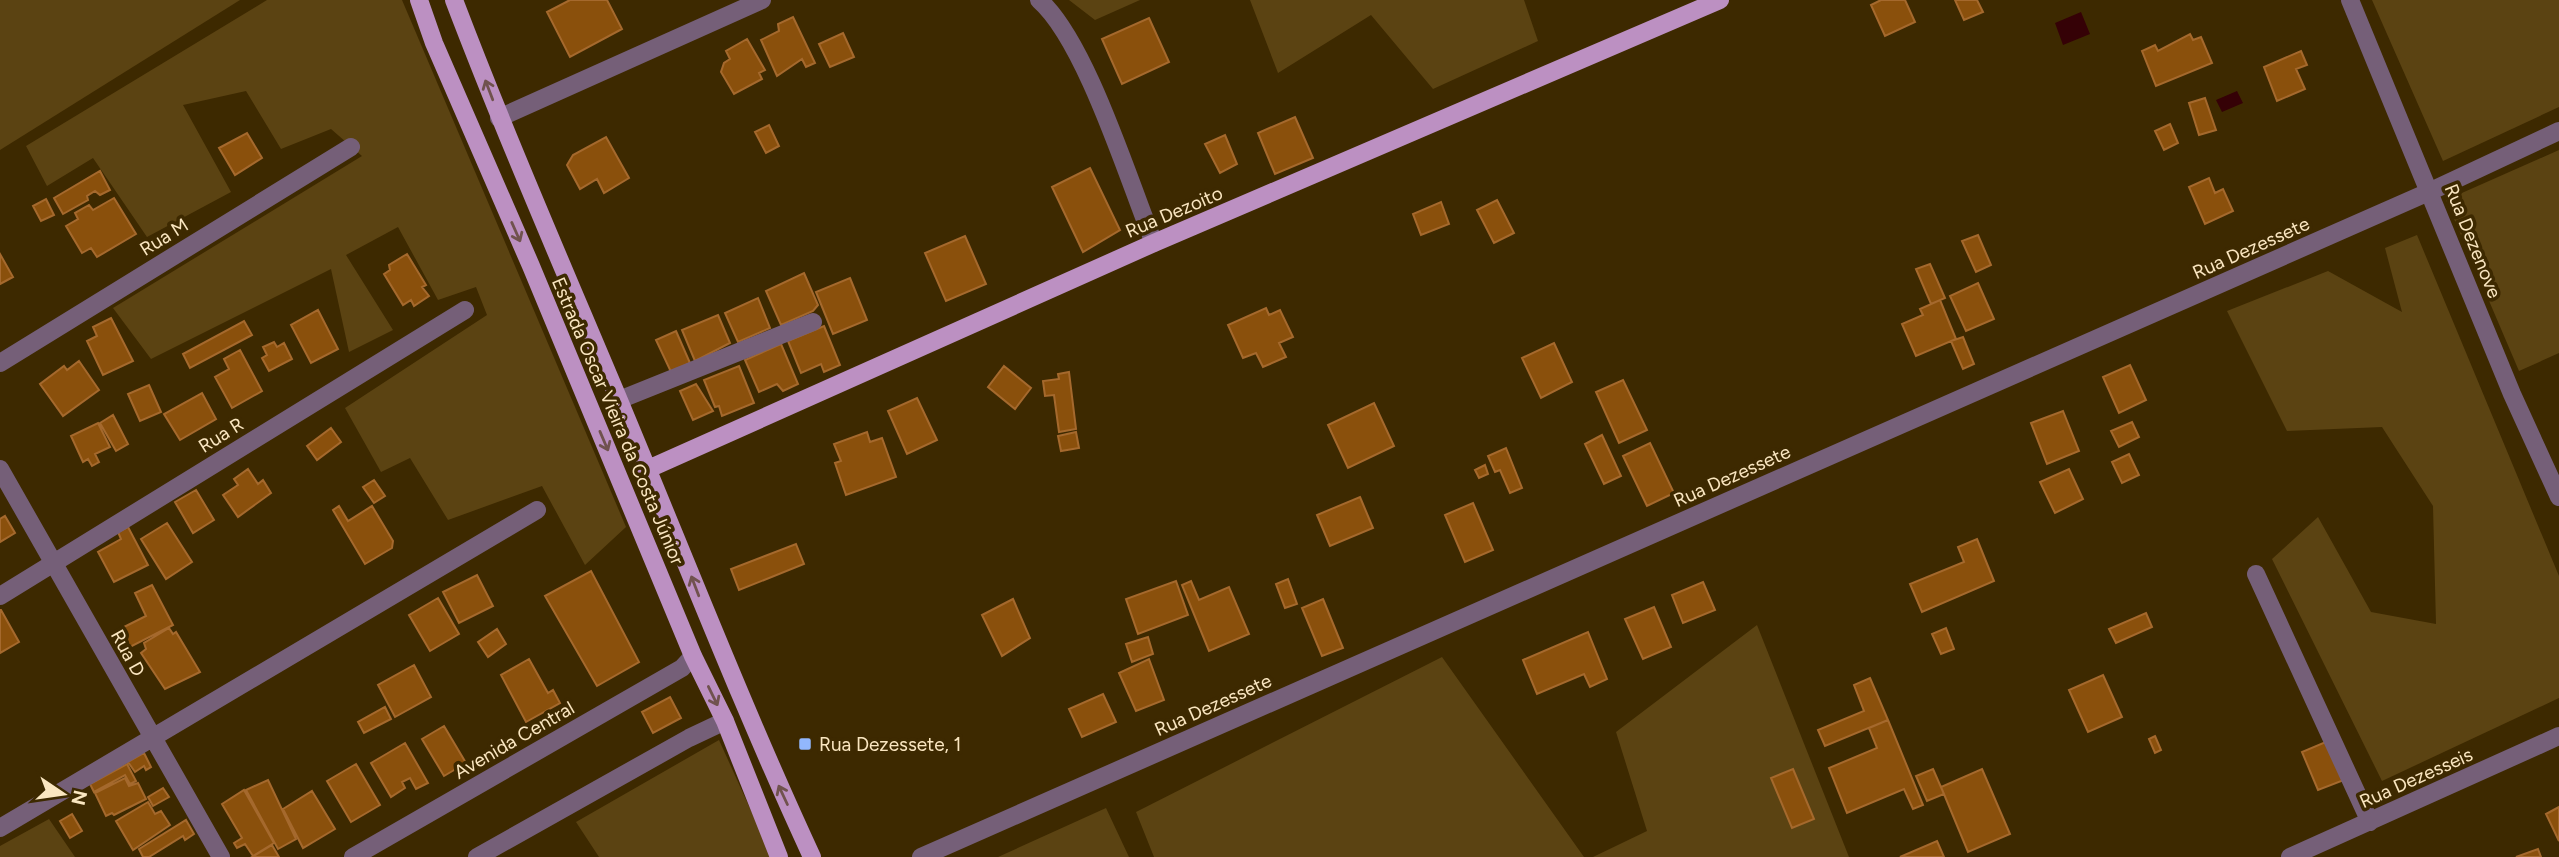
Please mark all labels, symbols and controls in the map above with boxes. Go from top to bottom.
one-way arrow [481,80,494,101]
street label: Rua Dezenove [2440,180,2506,302]
street label: Rua Dezoito [1122,181,1226,243]
street label: Rua Dezessete [2189,212,2313,284]
street label: Rua M [135,213,193,261]
one-way arrow [510,220,523,242]
street label: Estrada Oscar Vieira da Costa Júnior [547,274,689,569]
street label: Rua R [194,412,248,458]
one-way arrow [598,430,611,452]
street label: Rua Dezessete [1670,440,1794,512]
one-way arrow [687,575,700,597]
street label: Rua D [106,626,150,680]
street label: Rua Dezessete [1151,669,1275,741]
one-way arrow [706,685,720,706]
street label: Avenida Central [450,696,578,784]
place label: Rua Dezessete, 1 [819,733,961,756]
marker: Rua Dezessete, 1 [797,736,813,752]
street label: Rua Dezesseis [2356,743,2476,813]
north arrow [28,759,98,829]
one-way arrow [776,785,790,806]
text: N [66,788,92,807]

